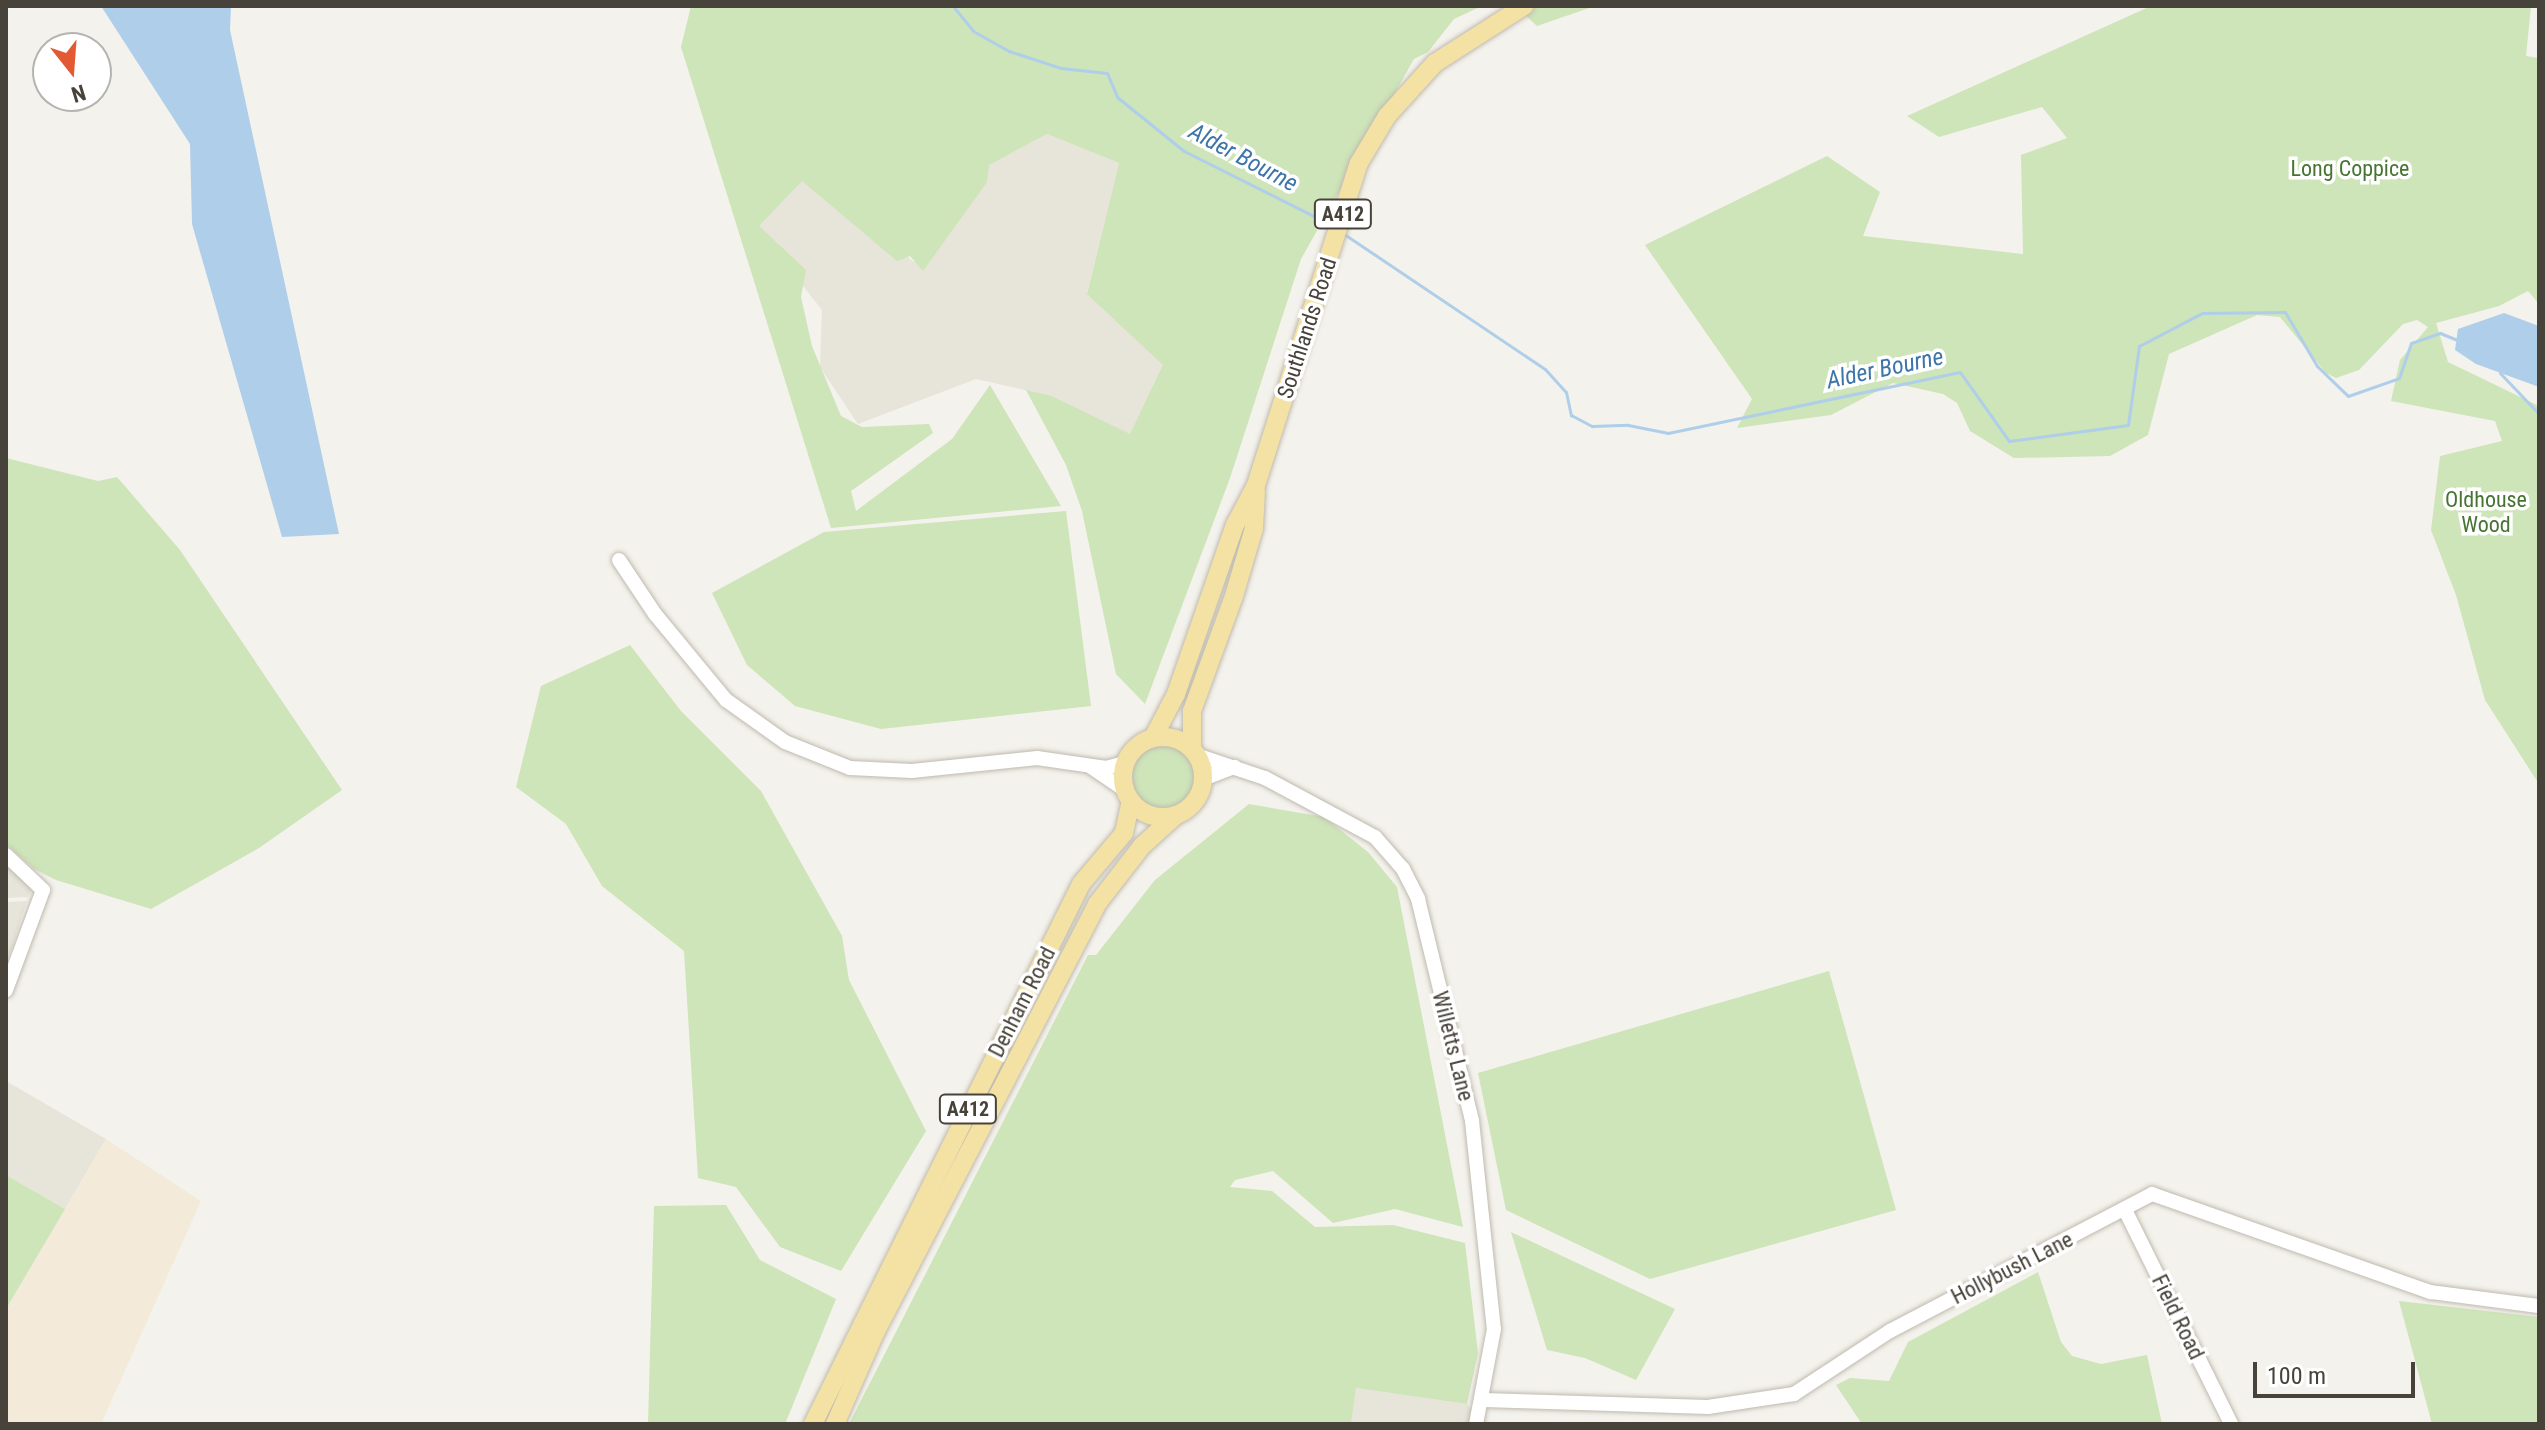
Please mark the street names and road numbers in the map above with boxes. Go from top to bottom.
road number: A412 [1313,198,1373,230]
street label: Southlands Road [1272,254,1342,402]
street label: Denham Road [983,942,1061,1062]
street label: Willetts Lane [1427,988,1479,1104]
road number: A412 [938,1093,998,1125]
street label: Hollybush Lane [1947,1226,2077,1310]
street label: Field Road [2146,1270,2210,1364]

